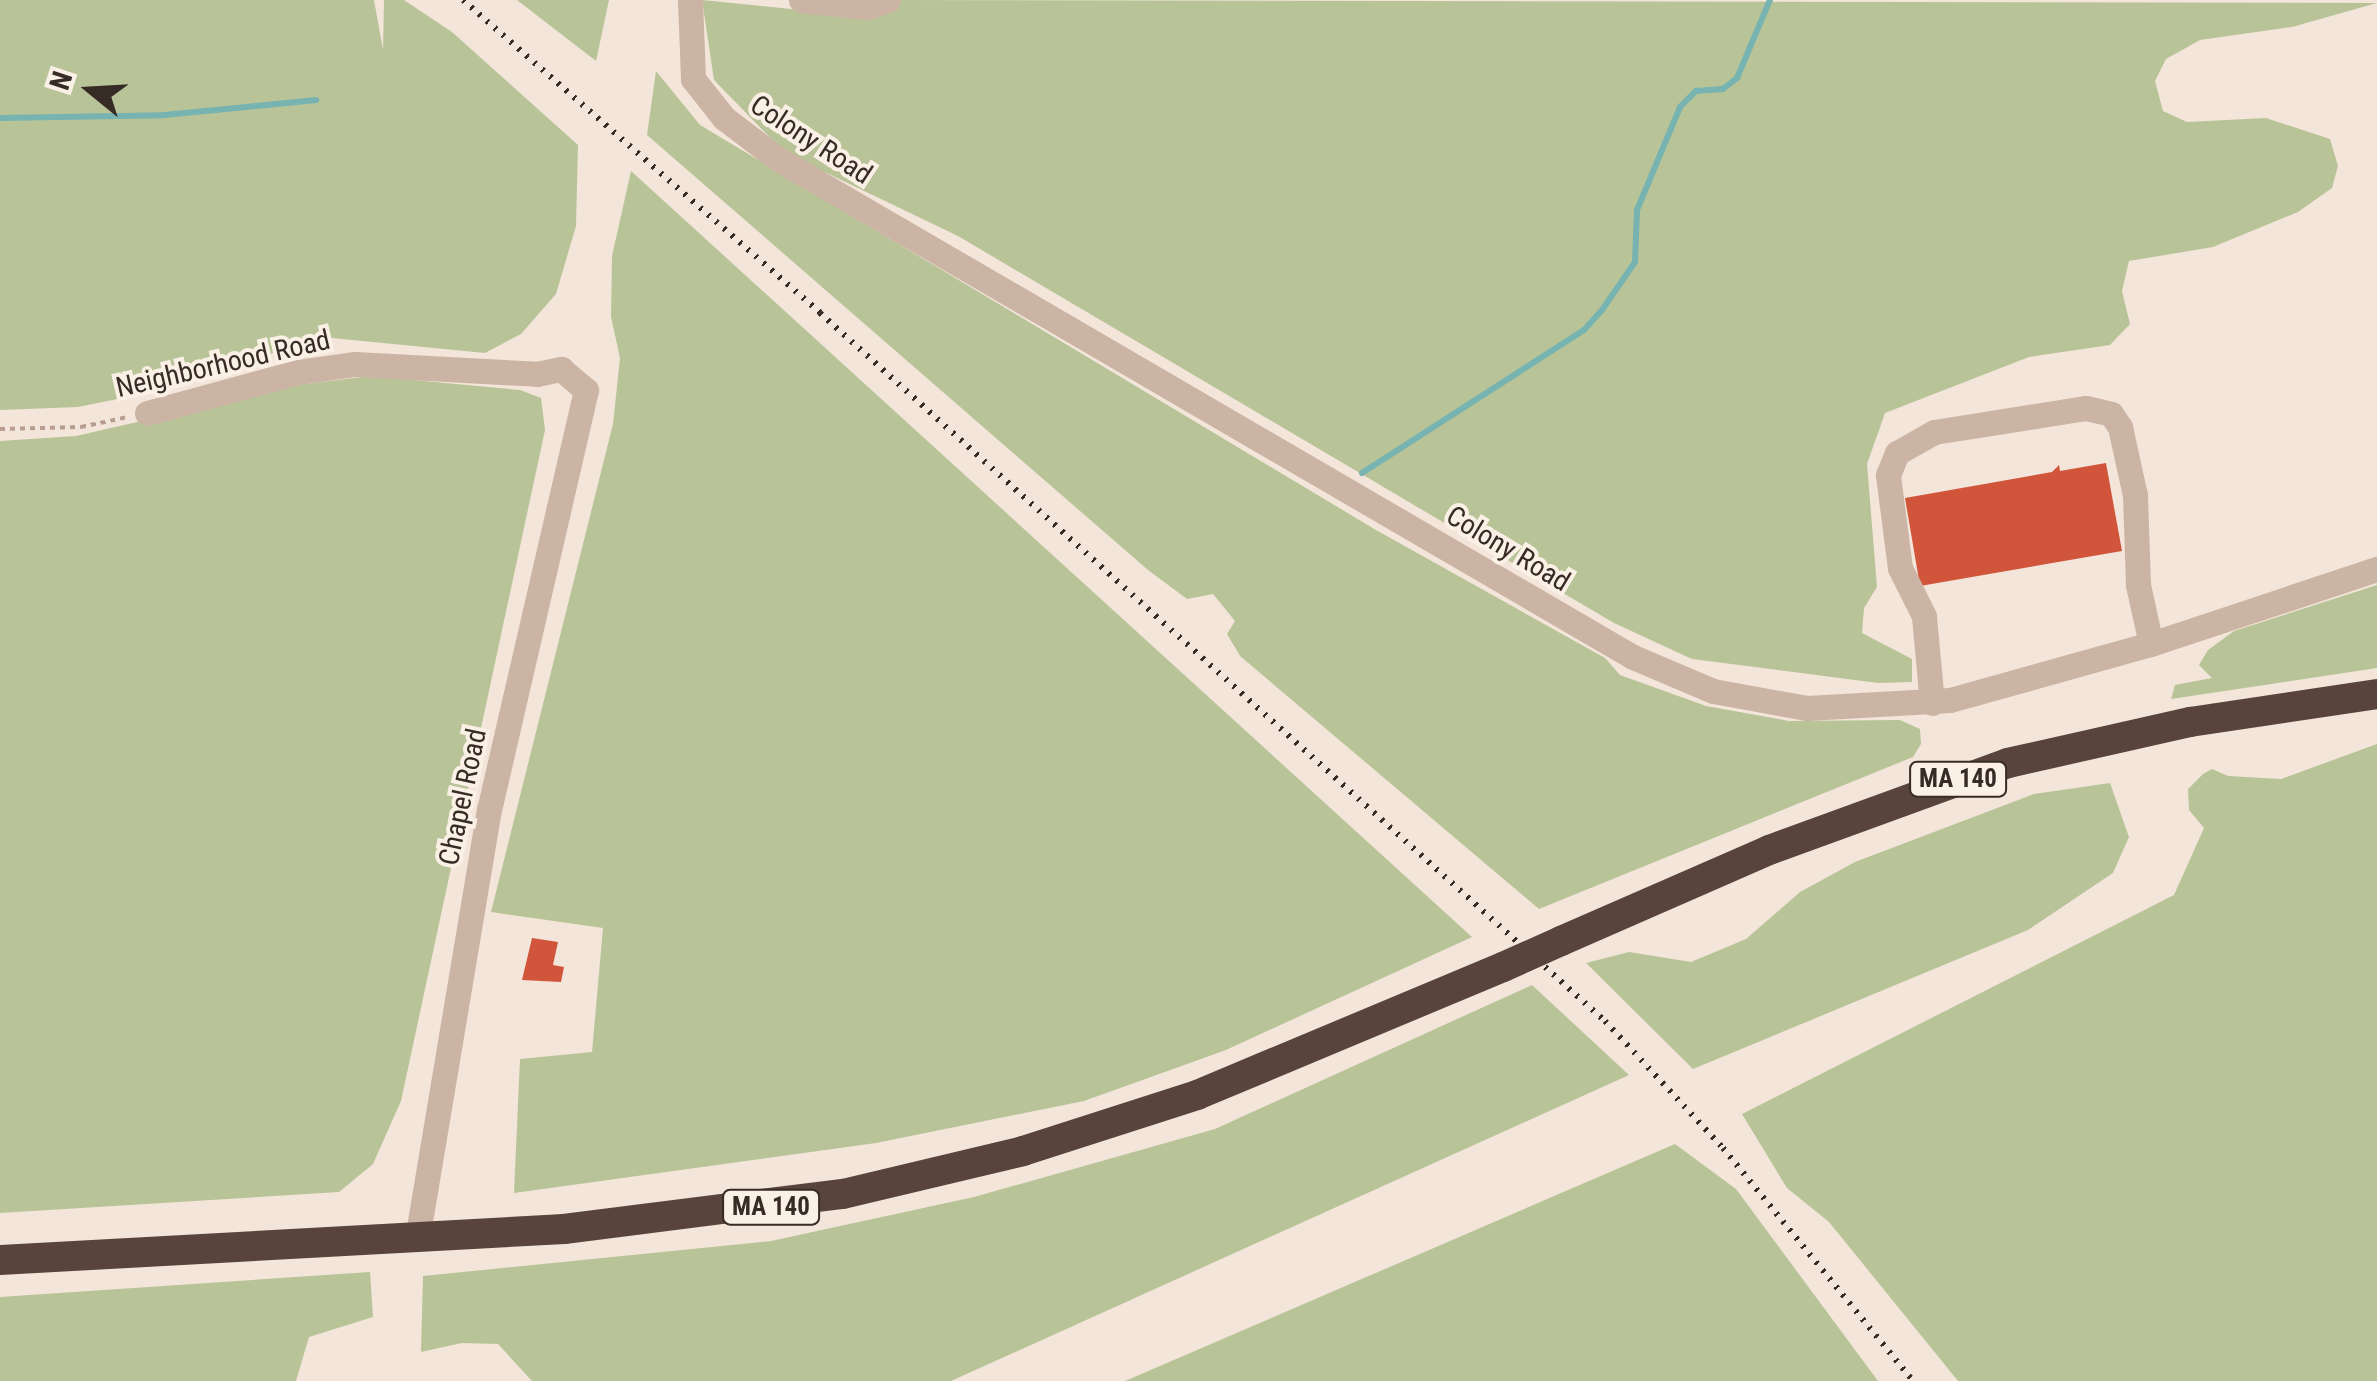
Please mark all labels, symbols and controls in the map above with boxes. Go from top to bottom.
north arrow [40,40,140,140]
text: N [43,67,79,94]
street label: Colony Road [744,88,878,192]
street label: Neighborhood Road [113,323,333,405]
street label: Colony Road [1440,499,1576,599]
street label: Chapel Road [432,726,494,868]
road number: MA 140 [1908,759,2008,799]
road number: MA 140 [721,1187,821,1227]

